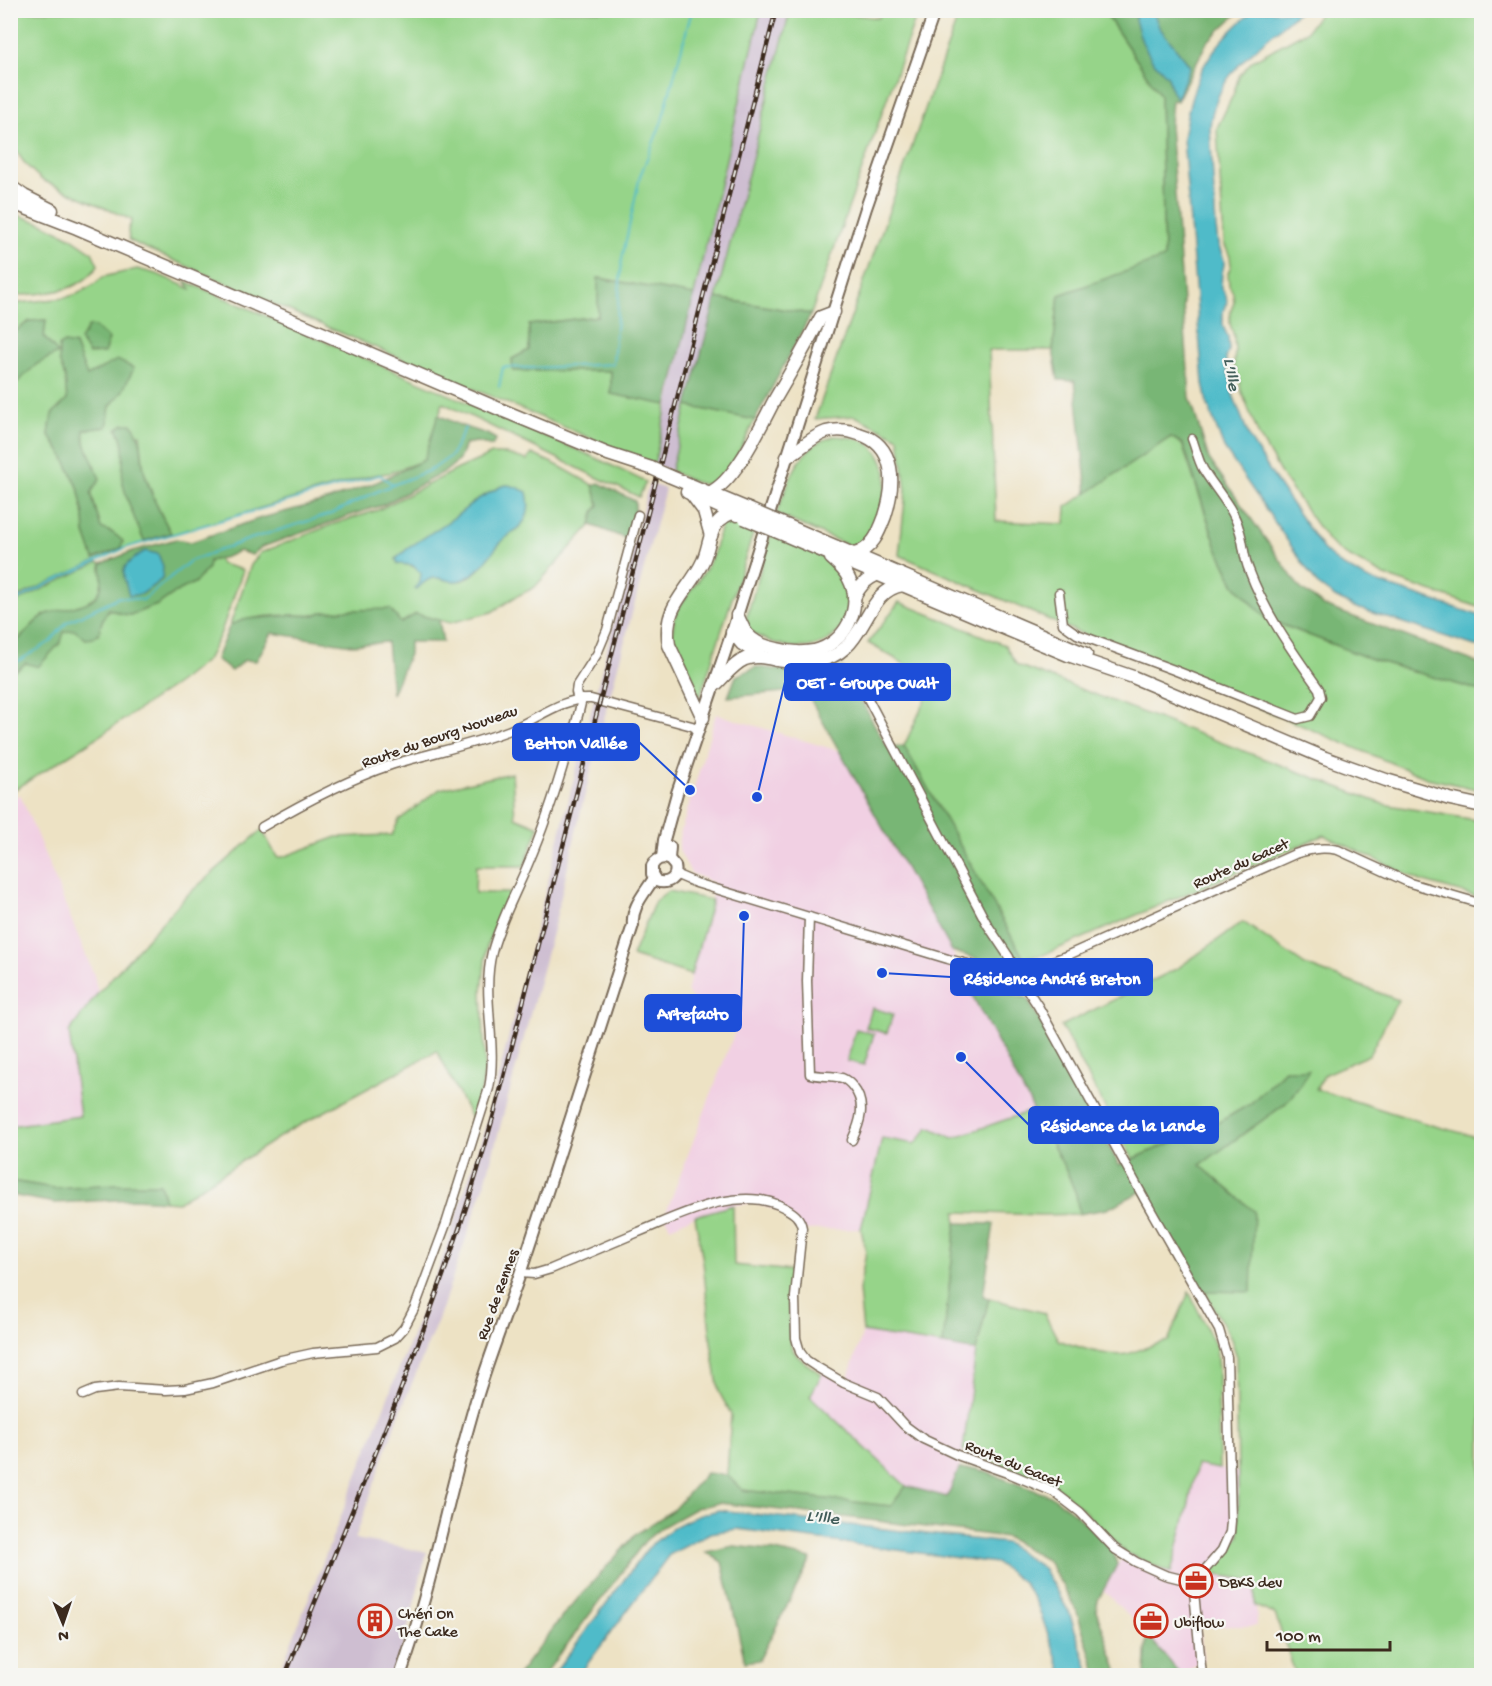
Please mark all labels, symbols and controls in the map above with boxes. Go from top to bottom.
water label: L'Ille [1218,357,1244,393]
callout: OET - Groupe Ovalt [785,664,950,700]
text: OET - Groupe Ovalt [796,674,939,695]
street label: Route du Bourg Nouveau [360,702,521,774]
callout: Betton Vallée [513,724,639,760]
text: Betton Vallée [524,734,628,755]
street label: Route du Gacet [1191,835,1294,895]
callout: Résidence André Breton [951,959,1152,995]
text: Résidence André Breton [962,970,1141,991]
callout: Artefacto [645,995,741,1031]
text: Artefacto [656,1005,730,1026]
callout: Résidence de la Lande [1029,1107,1218,1143]
text: Résidence de la Lande [1040,1117,1206,1138]
street label: Rue de Rennes [474,1246,525,1343]
street label: Route du Gacet [962,1437,1065,1494]
water label: L'Ille [805,1506,841,1531]
office icon: DBKS dev [1178,1563,1214,1599]
place label: DBKS dev [1218,1575,1282,1594]
north arrow [33,1593,93,1653]
building icon: Chéri On The Cake [357,1603,393,1639]
office icon: Ubiflow [1133,1603,1169,1639]
place label: Chéri On The Cake [397,1606,458,1643]
scale bar [1267,1614,1390,1652]
place label: Ubiflow [1174,1615,1225,1634]
text: N [57,1625,69,1644]
text: 100 m [1275,1627,1321,1648]

